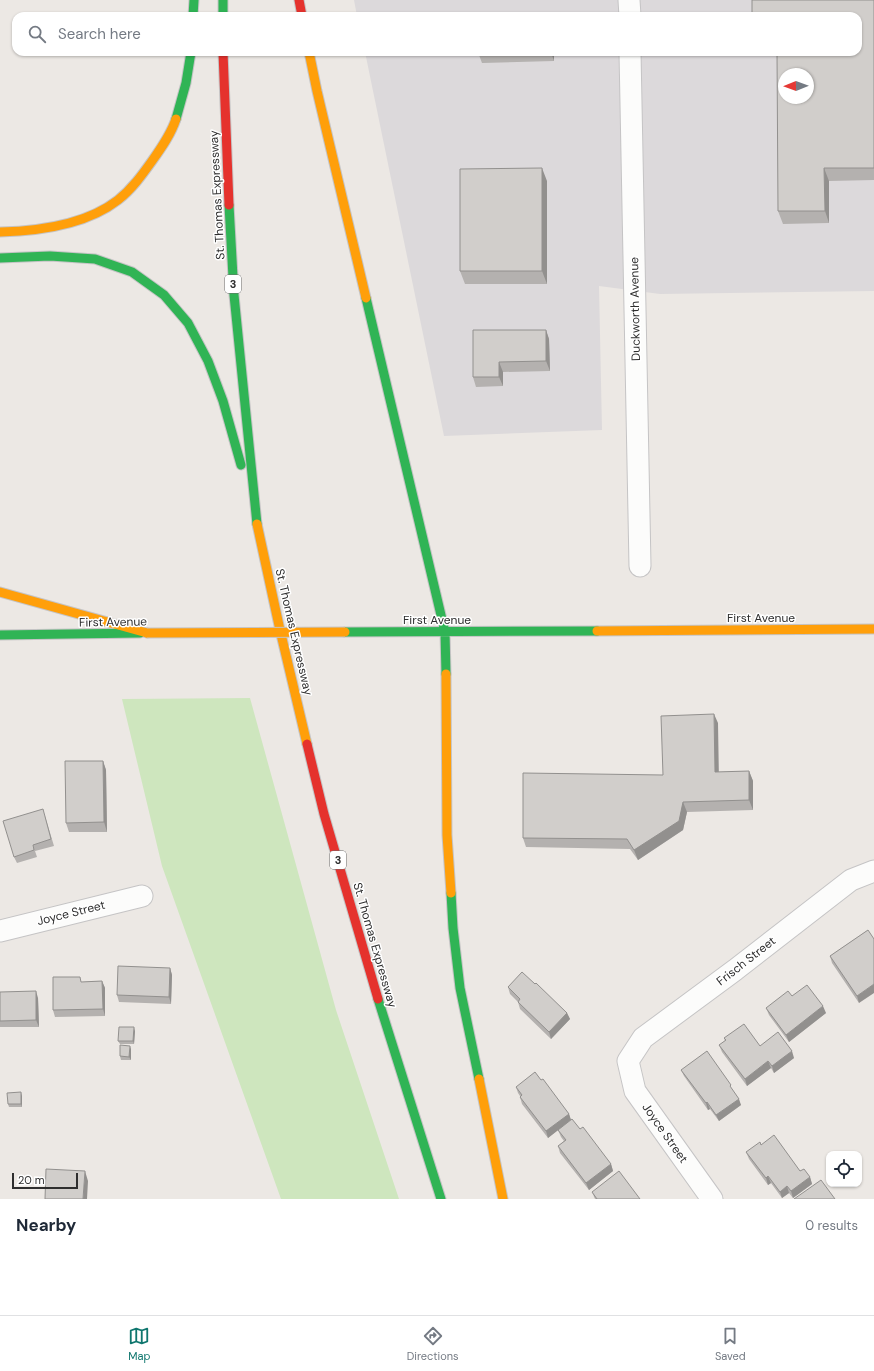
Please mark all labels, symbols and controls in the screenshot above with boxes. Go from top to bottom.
search box [12,12,862,56]
icon: search [26,23,48,45]
text: Search here [58,24,141,44]
north arrow [778,68,814,104]
street label: St. Thomas Expressway [206,130,228,260]
street label: Duckworth Avenue [626,257,644,361]
road number: 3 [225,275,241,293]
street label: St. Thomas Expressway [272,567,316,697]
street label: First Avenue [727,610,795,626]
street label: First Avenue [403,612,471,628]
street label: First Avenue [79,613,147,631]
road number: 3 [330,851,346,869]
street label: St. Thomas Expressway [349,881,401,1010]
street label: Joyce Street [35,897,107,929]
street label: Frisch Street [713,933,779,989]
street label: Joyce Street [638,1100,692,1166]
map controls [826,1151,862,1187]
button: locate [826,1151,862,1187]
scale bar [12,1171,78,1190]
text: 20 m [18,1173,44,1187]
text: Nearby [16,1214,76,1236]
text: 0 results [805,1217,858,1234]
tab: Map [128,1325,150,1363]
tab: Directions [407,1325,459,1363]
tab: Saved [715,1325,746,1363]

